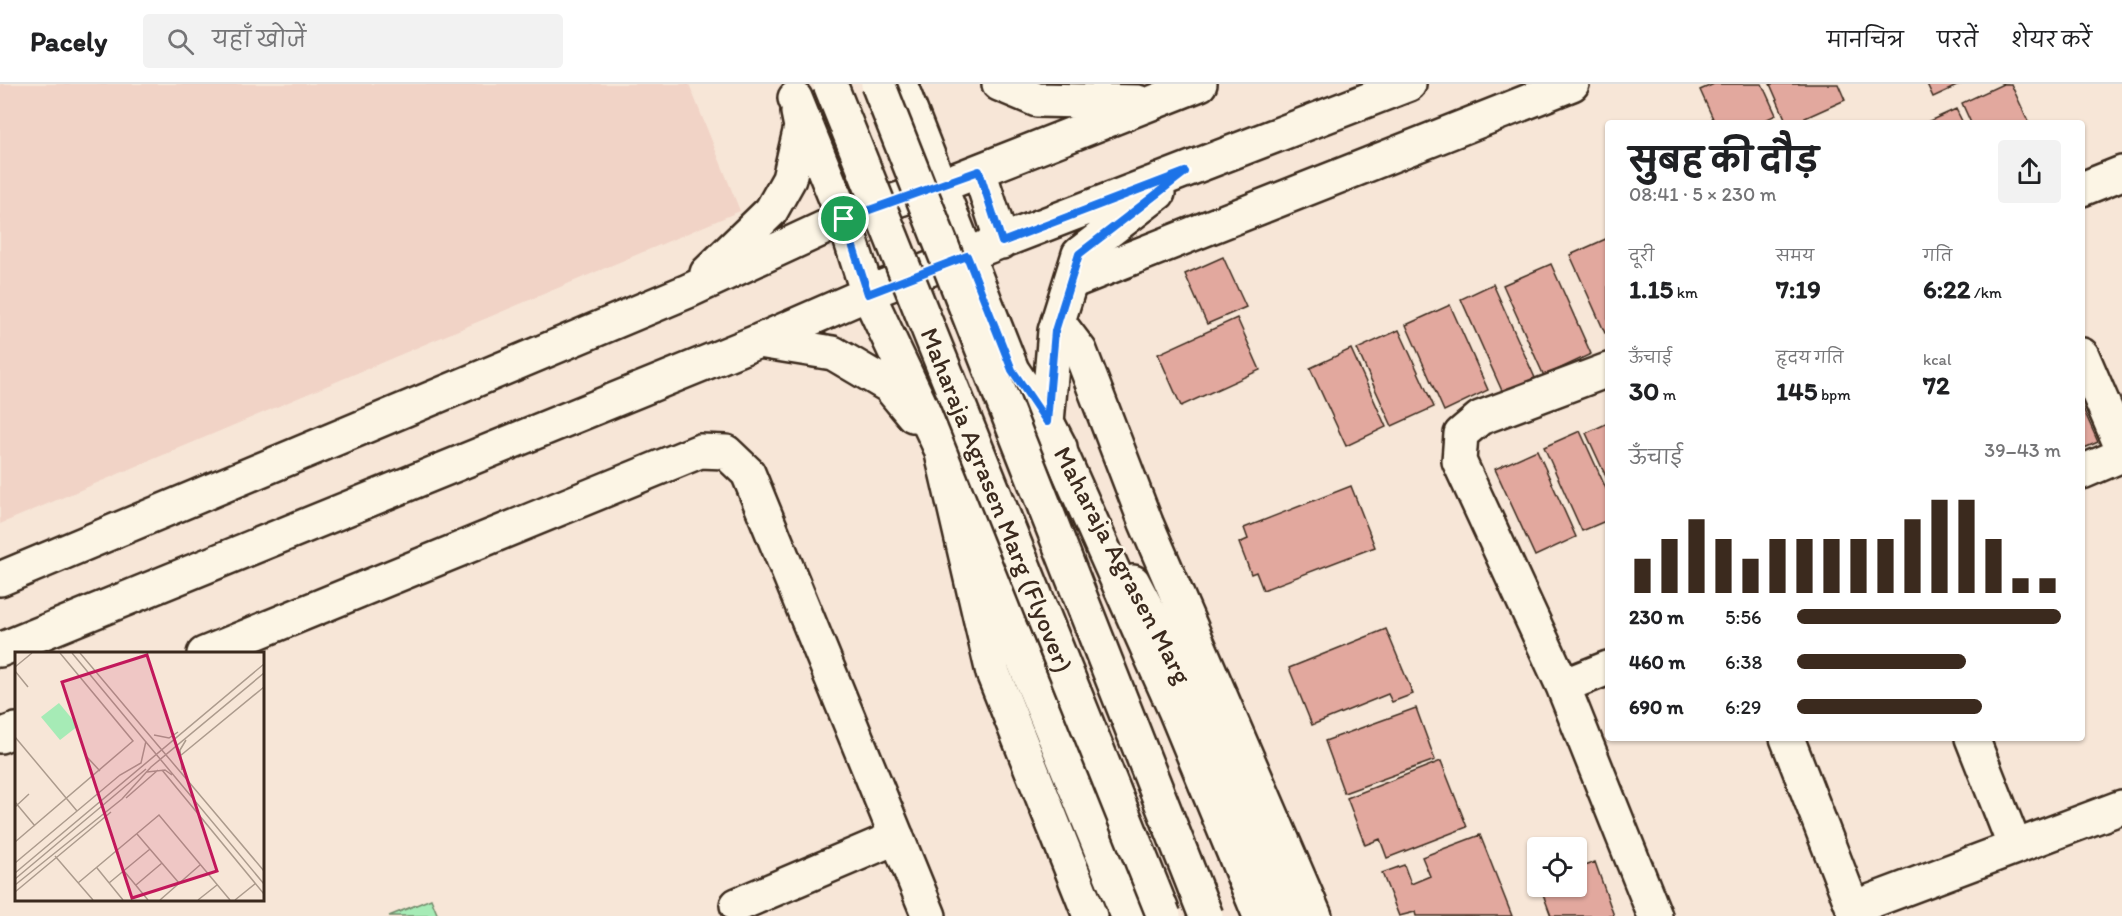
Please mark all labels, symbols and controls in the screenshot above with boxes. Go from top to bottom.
search box [143,14,563,68]
text: Pacely [30,24,107,58]
icon: search [164,25,197,58]
text: यहाँ खोजें [212,26,306,53]
text: मानचित्र [1827,27,1904,52]
text: परतें [1937,27,1978,52]
text: शेयर करें [2011,27,2092,52]
text: सुबह की दौड़ [1629,140,1819,179]
button: share [1998,140,2061,203]
text: 08:41 · 5 × 230 m [1629,182,1777,206]
pin [818,193,869,244]
icon: arrive [827,202,860,235]
text: दूरी [1629,246,1654,265]
text: समय [1776,246,1814,265]
text: गति [1923,246,1952,265]
text: 1.15 [1629,273,1673,305]
text: 7:19 [1776,273,1821,305]
text: 6:22 [1923,273,1970,305]
text: km [1673,283,1698,302]
text: /km [1970,283,2002,302]
street label: Maharaja Agrasen Marg (Flyover) [913,323,1080,677]
text: ऊँचाई [1629,348,1672,367]
text: हृदय गति [1776,348,1843,367]
text: kcal [1923,350,1951,369]
text: 72 [1923,369,1950,401]
text: 30 [1629,375,1659,407]
text: 145 [1776,375,1817,407]
text: m [1659,385,1676,404]
text: bpm [1817,385,1851,404]
text: 39–43 m [1984,438,2061,462]
street label: Maharaja Agrasen Marg [1047,441,1199,690]
text: ऊँचाई [1629,445,1683,469]
text: 230 m [1629,605,1684,629]
text: 5:56 [1725,605,1761,629]
text: 460 m [1629,650,1685,674]
text: 6:38 [1725,650,1762,674]
inset map [15,652,264,901]
text: 690 m [1629,695,1684,719]
text: 6:29 [1725,695,1761,719]
map controls [1527,837,1587,897]
button: locate [1527,837,1587,897]

